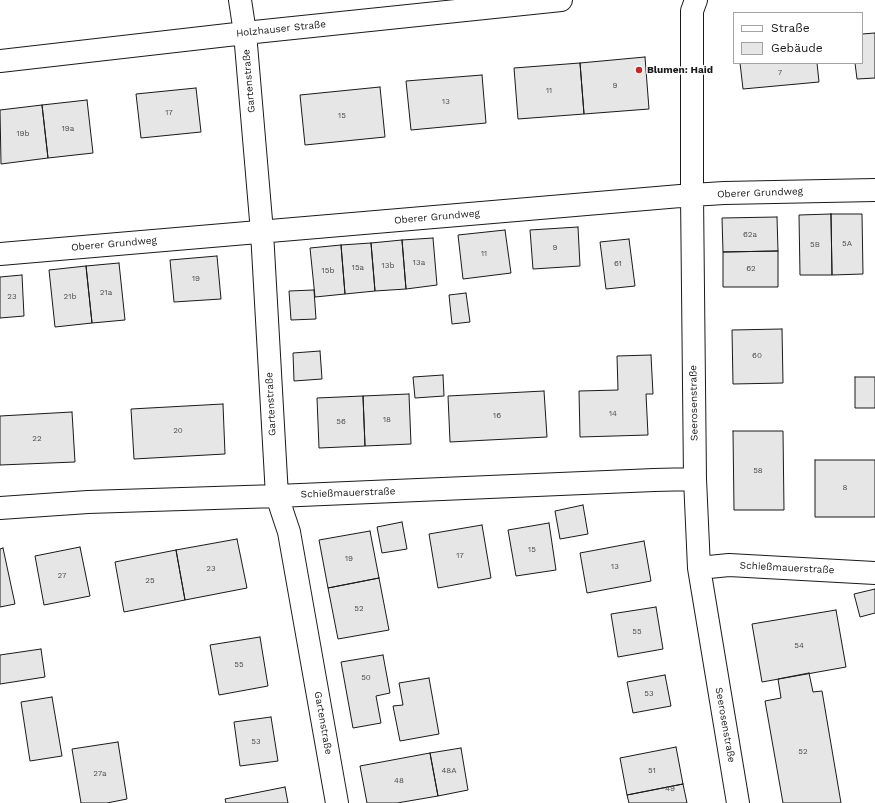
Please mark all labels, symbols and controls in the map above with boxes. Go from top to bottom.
legend [733,12,863,64]
street label: Holzhauser Straße [235,18,327,40]
text: Straße [771,21,810,35]
text: Gebäude [771,41,823,55]
street label: Gartenstraße [240,49,258,113]
place label: Blumen: Haid [647,64,713,76]
marker: Blumen: Haid [634,65,644,75]
house number: 7 [778,68,782,78]
house number: 9 [613,81,617,91]
house number: 11 [546,86,552,96]
house number: 13 [442,97,450,107]
house number: 17 [165,108,173,118]
house number: 15 [338,111,346,121]
house number: 19a [62,124,74,134]
house number: 19b [16,129,30,139]
street label: Oberer Grundweg [717,186,803,200]
street label: Oberer Grundweg [394,207,480,227]
house number: 62a [743,230,757,240]
street label: Oberer Grundweg [71,234,157,254]
house number: 5A [842,239,852,249]
house number: 5B [810,240,820,250]
house number: 9 [553,243,557,253]
house number: 11 [481,249,487,259]
house number: 13a [413,258,425,268]
house number: 61 [614,259,622,269]
house number: 13b [382,261,394,271]
house number: 15a [352,263,364,273]
house number: 62 [746,264,756,274]
house number: 15b [322,266,334,276]
house number: 19 [192,274,200,284]
house number: 21a [100,288,112,298]
house number: 23 [7,292,17,302]
house number: 21b [64,292,76,302]
house number: 60 [752,351,762,361]
street label: Seerosenstraße [687,365,701,441]
street label: Gartenstraße [263,372,279,436]
house number: 14 [609,409,617,419]
house number: 16 [493,411,501,421]
house number: 18 [383,415,391,425]
house number: 56 [336,417,346,427]
house number: 20 [173,426,183,436]
house number: 22 [32,434,42,444]
house number: 58 [753,466,763,476]
house number: 8 [843,483,847,493]
street label: Schießmauerstraße [300,485,396,501]
house number: 15 [528,545,536,555]
house number: 17 [456,551,464,561]
house number: 19 [345,554,353,564]
street label: Schießmauerstraße [739,560,835,576]
house number: 13 [611,562,619,572]
house number: 23 [206,564,216,574]
house number: 27 [58,571,66,581]
house number: 25 [145,576,155,586]
house number: 52 [354,604,364,614]
house number: 55 [632,627,642,637]
house number: 54 [794,641,804,651]
house number: 55 [234,660,244,670]
house number: 50 [361,673,371,683]
street label: Seerosenstraße [712,686,738,764]
house number: 53 [644,689,654,699]
street label: Gartenstraße [312,691,334,755]
house number: 53 [251,737,261,747]
house number: 52 [798,747,808,757]
house number: 48A [441,766,457,776]
house number: 51 [648,766,656,776]
house number: 27a [93,769,107,779]
house number: 48 [394,776,404,786]
house number: 49 [665,784,675,794]

